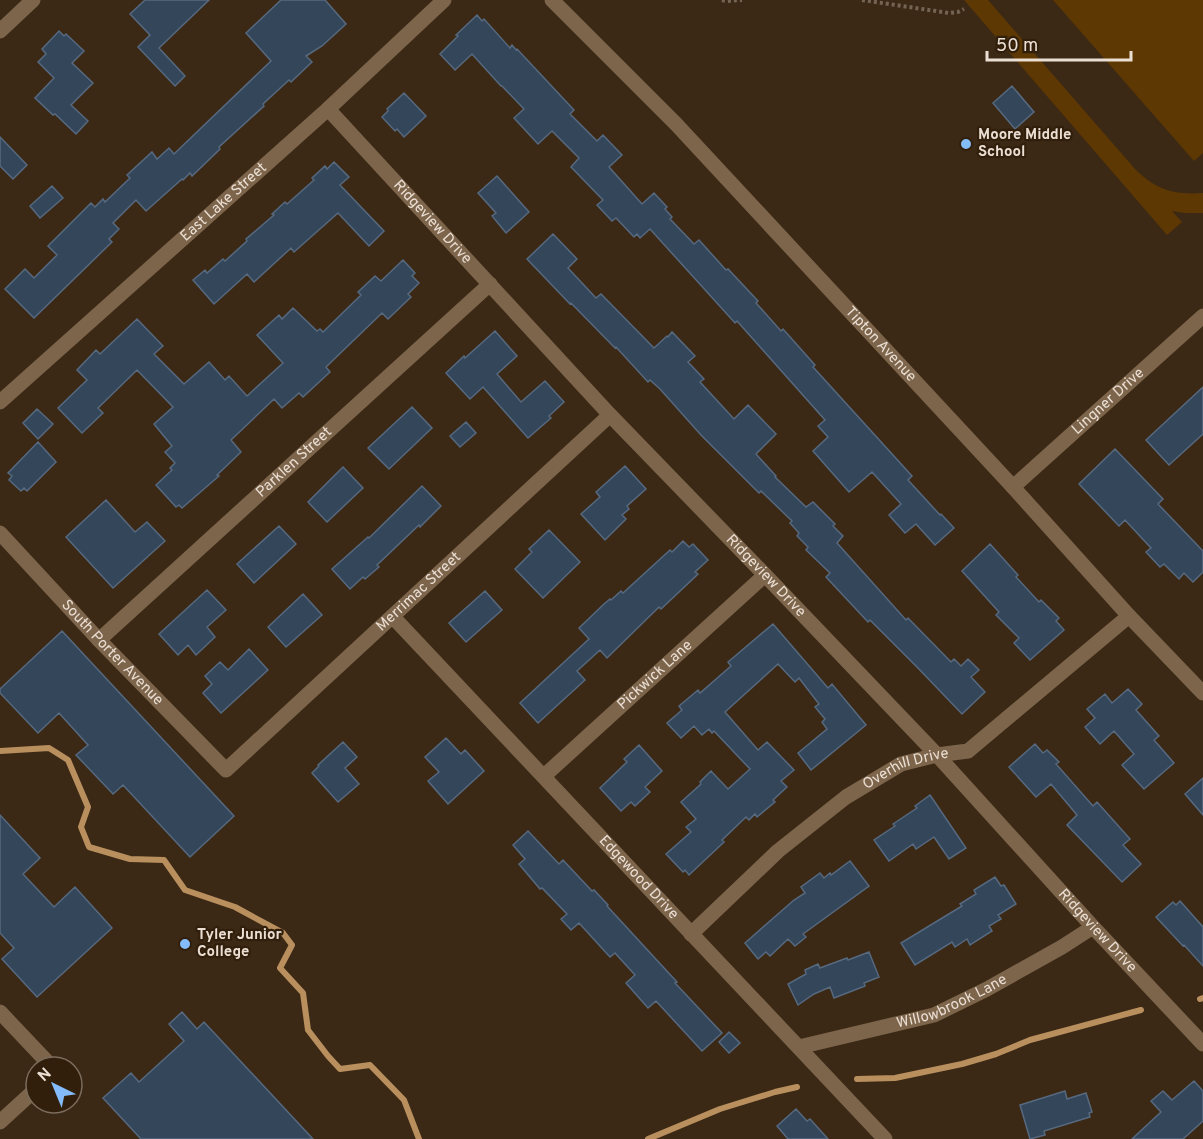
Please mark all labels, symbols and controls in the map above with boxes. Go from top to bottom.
scale bar [987,24,1131,62]
text: 50 m [996,35,1038,58]
place label: Moore Middle School [978,126,1071,162]
marker: Moore Middle School [959,137,973,151]
street label: East Lake Street [177,159,271,246]
street label: Ridgeview Drive [389,176,476,268]
street label: Tipton Avenue [841,303,920,386]
street label: Lingner Drive [1068,364,1148,439]
street label: Parklen Street [252,423,336,502]
street label: Ridgeview Drive [722,531,810,621]
street label: Merrimac Street [372,548,465,636]
street label: South Porter Avenue [57,596,167,710]
street label: Pickwick Lane [613,636,697,714]
street label: Overhill Drive [859,744,950,794]
street label: Edgewood Drive [594,832,683,924]
street label: Ridgeview Drive [1054,885,1141,977]
place label: Tyler Junior College [197,926,282,962]
marker: Tyler Junior College [178,937,192,951]
street label: Willowbrook Lane [895,970,1011,1033]
north arrow [24,1055,84,1115]
text: N [34,1064,56,1087]

